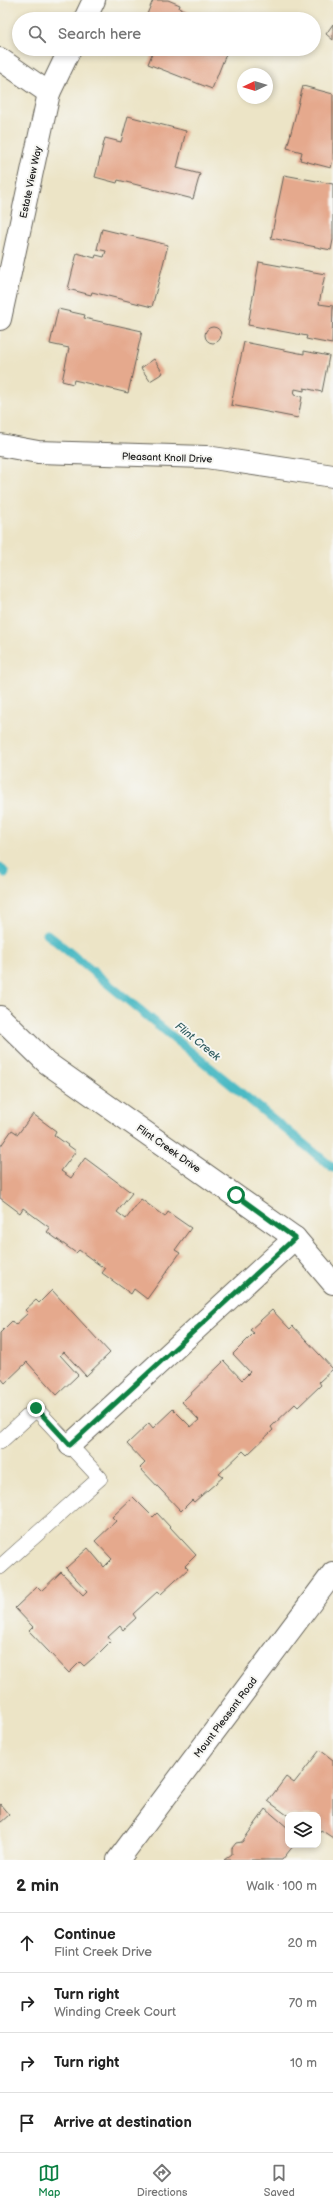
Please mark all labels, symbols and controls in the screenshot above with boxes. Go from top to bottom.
search box [12,12,321,56]
icon: search [26,23,48,45]
text: Search here [58,25,141,44]
north arrow [237,68,273,104]
street label: Estate View Way [17,145,45,219]
street label: Pleasant Knoll Drive [122,450,212,466]
water label: Flint Creek [173,1019,223,1064]
street label: Flint Creek Drive [134,1122,203,1175]
route start [227,1186,245,1204]
route end [27,1399,45,1417]
street label: Mount Pleasant Road [192,1675,260,1760]
map controls [285,1812,321,1848]
button: layers [285,1812,321,1848]
text: 2 min [16,1876,59,1896]
text: Walk · 100 m [246,1878,317,1894]
text: Continue [54,1925,116,1944]
icon: ahead [16,1932,38,1954]
text: 20 m [287,1935,317,1951]
text: Flint Creek Drive [54,1944,152,1960]
text: Turn right [54,1985,119,2004]
icon: right [16,1992,38,2014]
text: 70 m [289,1995,317,2011]
text: Winding Creek Court [54,2004,176,2020]
icon: right [16,2052,38,2074]
text: Turn right [54,2053,119,2072]
text: 10 m [290,2055,317,2071]
icon: arrive [16,2112,38,2134]
text: Arrive at destination [54,2113,192,2132]
tab: Map [38,2162,60,2199]
tab: Directions [137,2162,187,2199]
tab: Saved [264,2162,295,2199]

